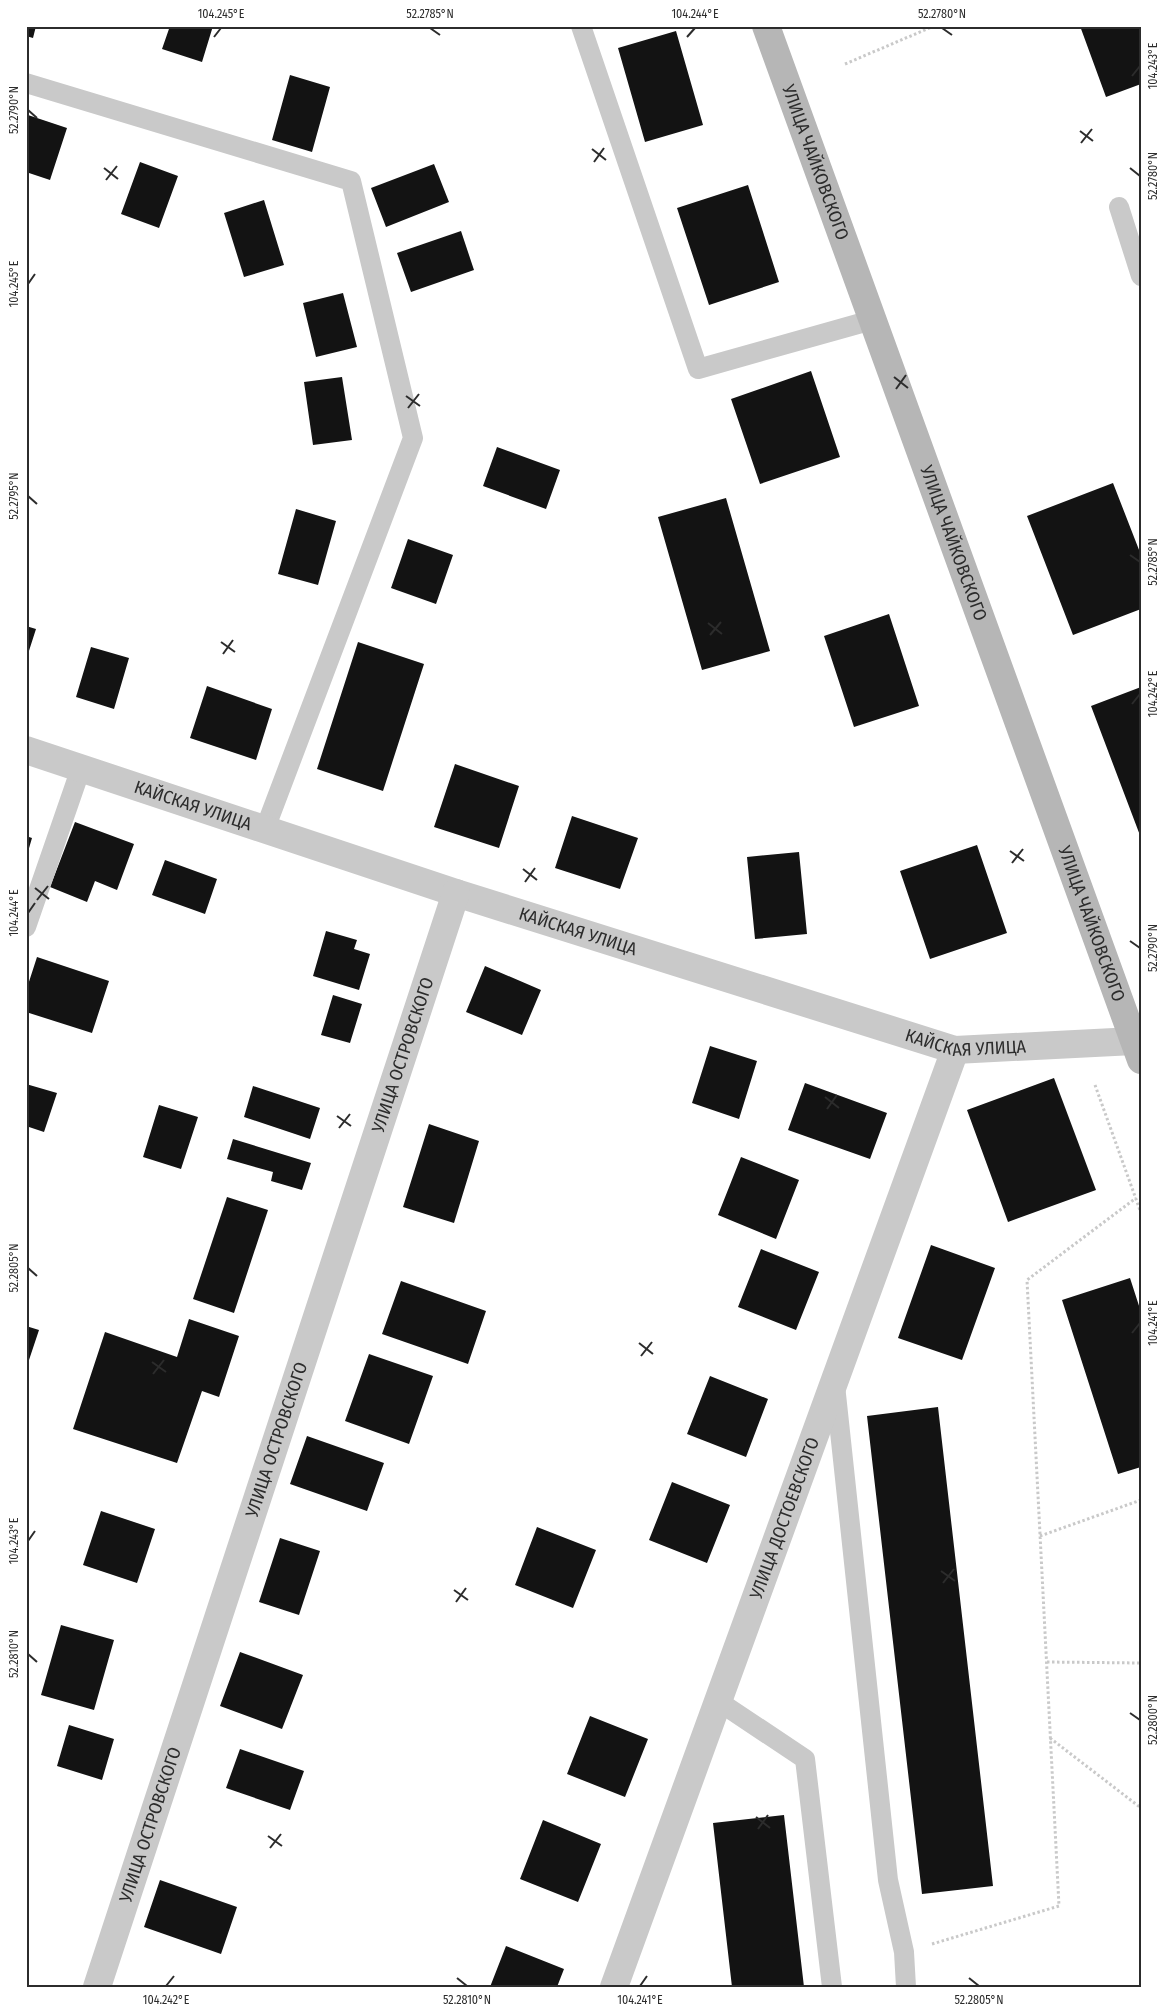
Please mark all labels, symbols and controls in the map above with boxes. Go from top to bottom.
text: 104.245°E [198,7,245,21]
text: 52.2785°N [406,7,454,21]
text: 104.244°E [671,7,719,21]
text: 52.2780°N [918,7,966,21]
text: 104.243°E [1146,42,1160,89]
street label: УЛИЦА ЧАЙКОВСКОГО [777,81,854,243]
text: 52.2790°N [7,86,21,134]
text: 52.2780°N [1146,152,1160,200]
text: 104.245°E [7,260,21,307]
street label: УЛИЦА ЧАЙКОВСКОГО [915,461,992,624]
text: 52.2795°N [7,472,21,520]
text: 52.2785°N [1146,538,1160,586]
text: 104.242°E [1146,670,1160,717]
street label: КАЙСКАЯ УЛИЦА [131,776,255,835]
street label: УЛИЦА ЧАЙКОВСКОГО [1053,842,1130,1004]
text: 104.244°E [7,889,21,937]
street label: КАЙСКАЯ УЛИЦА [516,902,640,960]
text: 52.2790°N [1146,924,1160,972]
street label: УЛИЦА ОСТРОВСКОГО [367,974,439,1136]
street label: КАЙСКАЯ УЛИЦА [902,1024,1027,1061]
text: 52.2805°N [7,1243,21,1293]
text: 104.241°E [1146,1300,1160,1346]
street label: УЛИЦА ОСТРОВСКОГО [241,1359,312,1521]
street label: УЛИЦА ДОСТОЕВСКОГО [745,1434,824,1603]
text: 104.243°E [7,1517,21,1564]
text: 52.2810°N [7,1630,21,1678]
text: 52.2800°N [1146,1695,1160,1745]
street label: УЛИЦА ОСТРОВСКОГО [114,1744,186,1906]
text: 104.242°E [143,1993,190,2007]
text: 52.2810°N [443,1993,491,2007]
text: 104.241°E [617,1993,663,2007]
text: 52.2805°N [954,1993,1004,2007]

